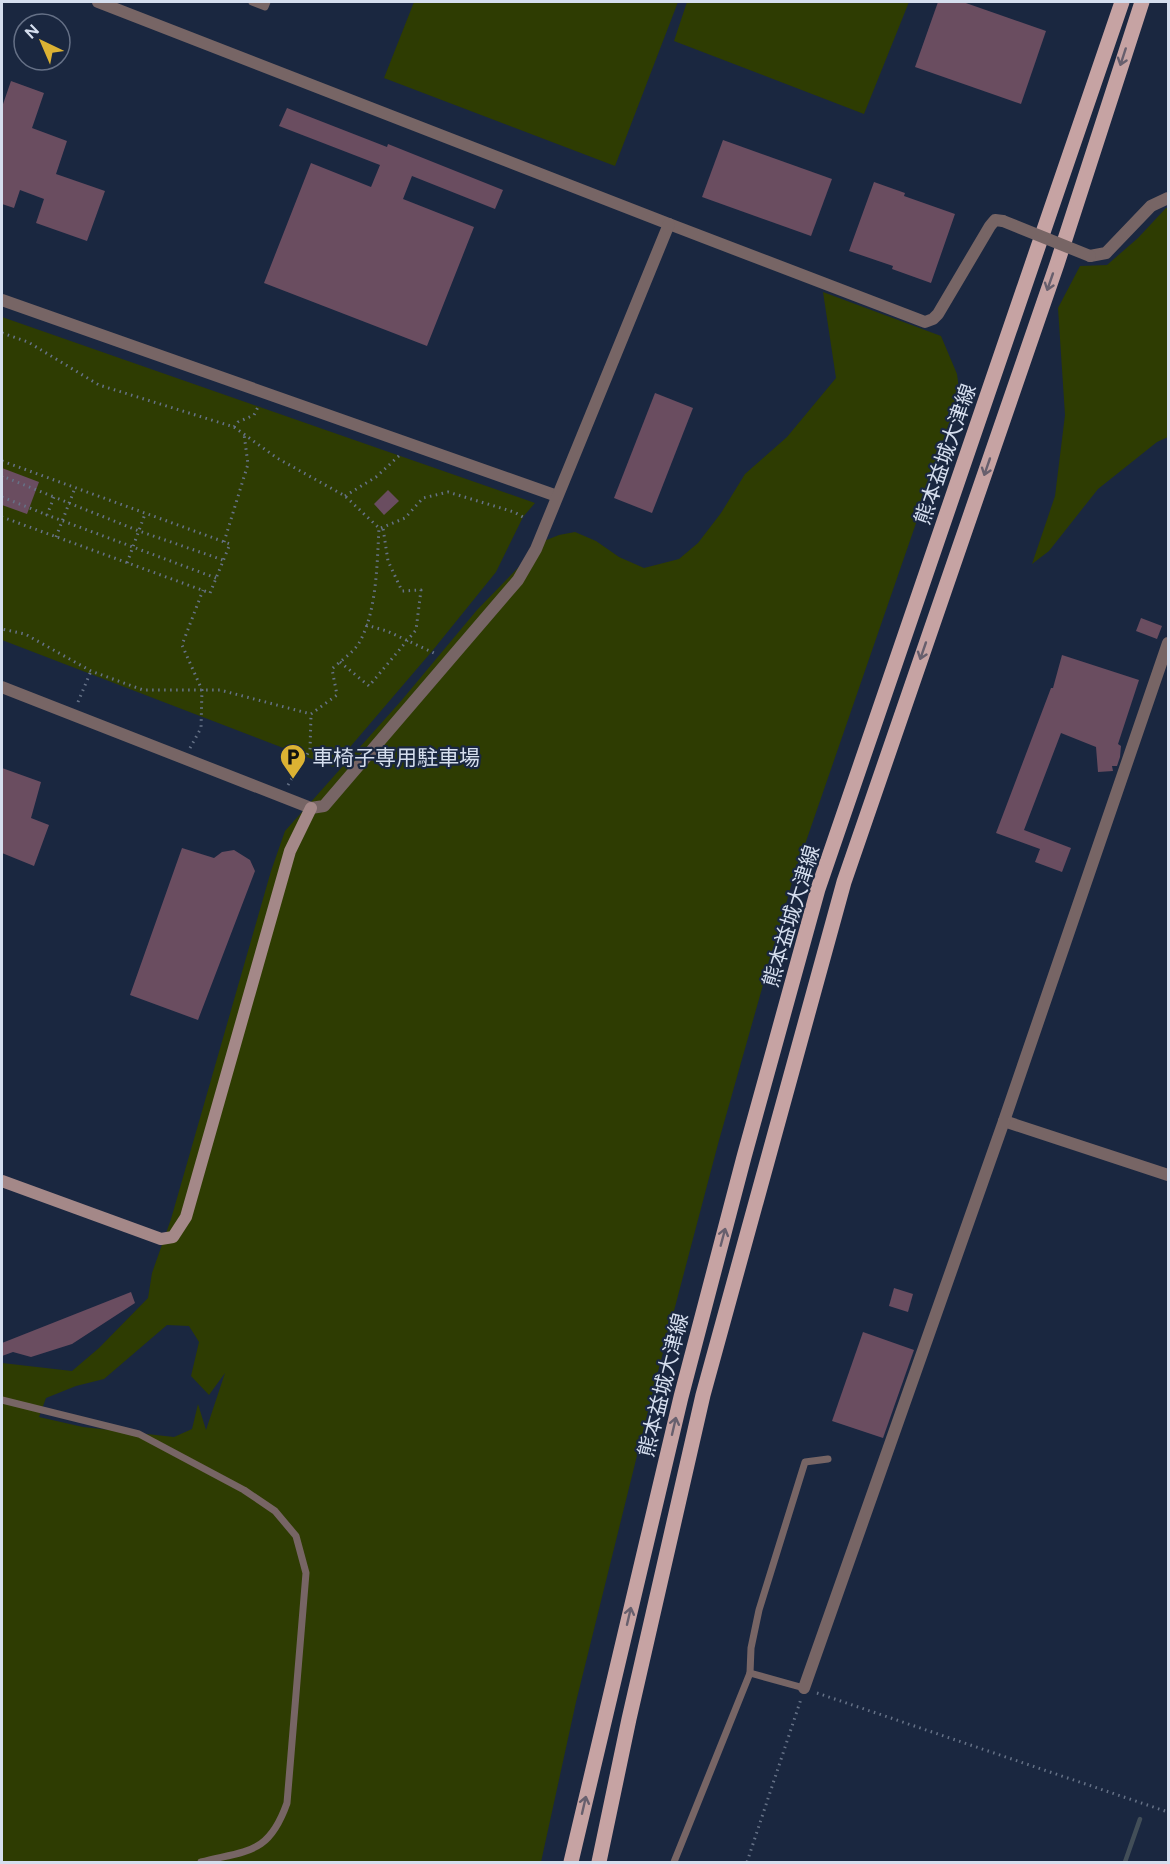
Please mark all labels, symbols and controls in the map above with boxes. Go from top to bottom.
north arrow [12,12,72,72]
text: N [21,20,43,43]
one-way arrow [1117,47,1128,66]
one-way arrow [1044,272,1055,291]
street label: 熊本益城大津線 [909,380,981,528]
one-way arrow [980,457,991,476]
one-way arrow [917,641,928,660]
parking icon: 車椅子専用駐車場 [278,742,308,780]
place label: 車椅子専用駐車場 [312,745,480,770]
street label: 熊本益城大津線 [758,842,824,990]
one-way arrow [717,1228,729,1247]
street label: 熊本益城大津線 [633,1311,693,1459]
one-way arrow [669,1417,681,1436]
one-way arrow [624,1606,635,1626]
one-way arrow [579,1796,591,1815]

